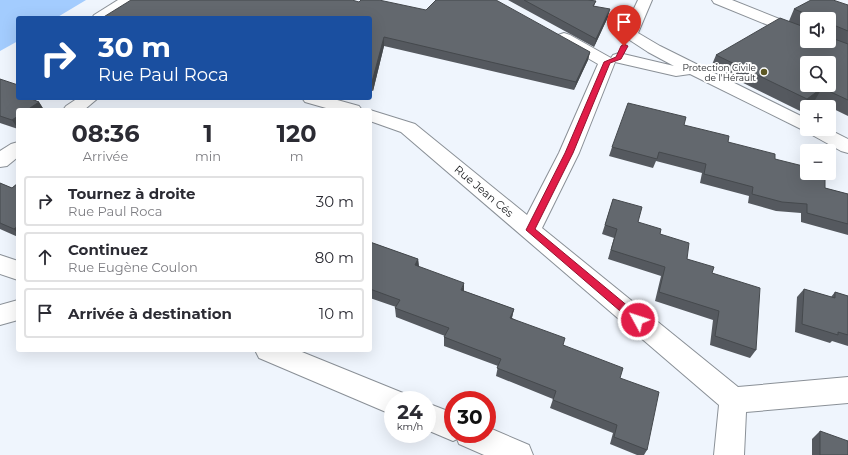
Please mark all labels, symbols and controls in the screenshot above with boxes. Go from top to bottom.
pin [607,5,641,46]
icon: arrive [613,11,635,33]
map controls [800,12,836,180]
button: sound [800,12,836,48]
text: 30 m [98,30,171,64]
icon: right [32,32,84,84]
button: search [800,56,836,92]
place label: Protection Civile de l'Hérault [682,62,757,83]
text: Rue Paul Roca [98,64,229,86]
marker: Protection Civile de l'Hérault [759,67,769,77]
button: + [800,100,836,136]
text: 08:36 [72,119,139,148]
text: 1 [203,119,213,148]
text: 120 [277,119,316,148]
button: − [800,144,836,180]
text: Arrivée [83,148,128,164]
text: min [195,148,221,164]
text: m [290,148,303,164]
street label: Rue Jean Cés [451,162,517,220]
text: Tournez à droite [68,184,196,203]
icon: right [34,190,56,212]
text: 30 m [316,192,354,211]
text: Rue Paul Roca [68,203,162,219]
text: Continuez [68,240,148,259]
icon: ahead [34,246,56,268]
text: 80 m [315,248,354,267]
text: Rue Eugène Coulon [68,259,198,275]
position arrow [617,299,659,341]
icon: arrive [34,302,56,324]
text: Arrivée à destination [68,304,232,323]
text: 10 m [319,304,354,323]
speed limit sign: 30 [444,391,496,443]
text: 24 [397,400,423,424]
text: km/h [397,420,423,433]

